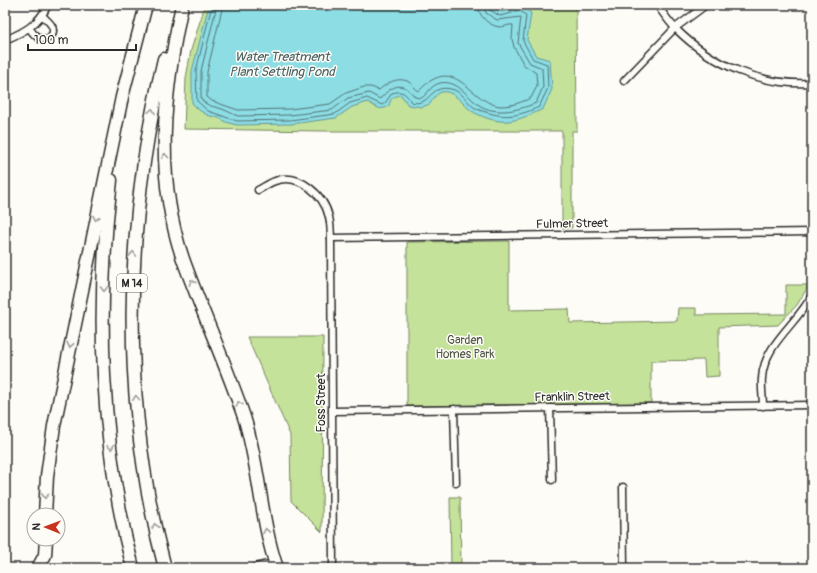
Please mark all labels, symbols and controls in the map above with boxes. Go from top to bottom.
scale bar [28,26,136,52]
text: 100 m [34,33,69,48]
water label: Water Treatment Plant Settling Pond [229,49,336,80]
one-way arrow [147,108,156,114]
one-way arrow [161,153,170,159]
one-way arrow [92,214,101,221]
street label: Fulmer Street [536,216,608,232]
one-way arrow [129,251,138,257]
road number: M 14 [117,274,147,292]
one-way arrow [189,279,197,286]
one-way arrow [99,286,108,292]
park label: Garden Homes Park [435,333,495,362]
one-way arrow [66,342,75,348]
street label: Foss Street [314,373,329,432]
street label: Franklin Street [534,389,610,405]
one-way arrow [132,395,141,401]
one-way arrow [235,400,244,407]
one-way arrow [106,444,115,450]
one-way arrow [41,493,50,499]
north arrow [26,507,66,547]
text: N [30,522,43,531]
one-way arrow [152,523,160,529]
one-way arrow [263,528,271,534]

